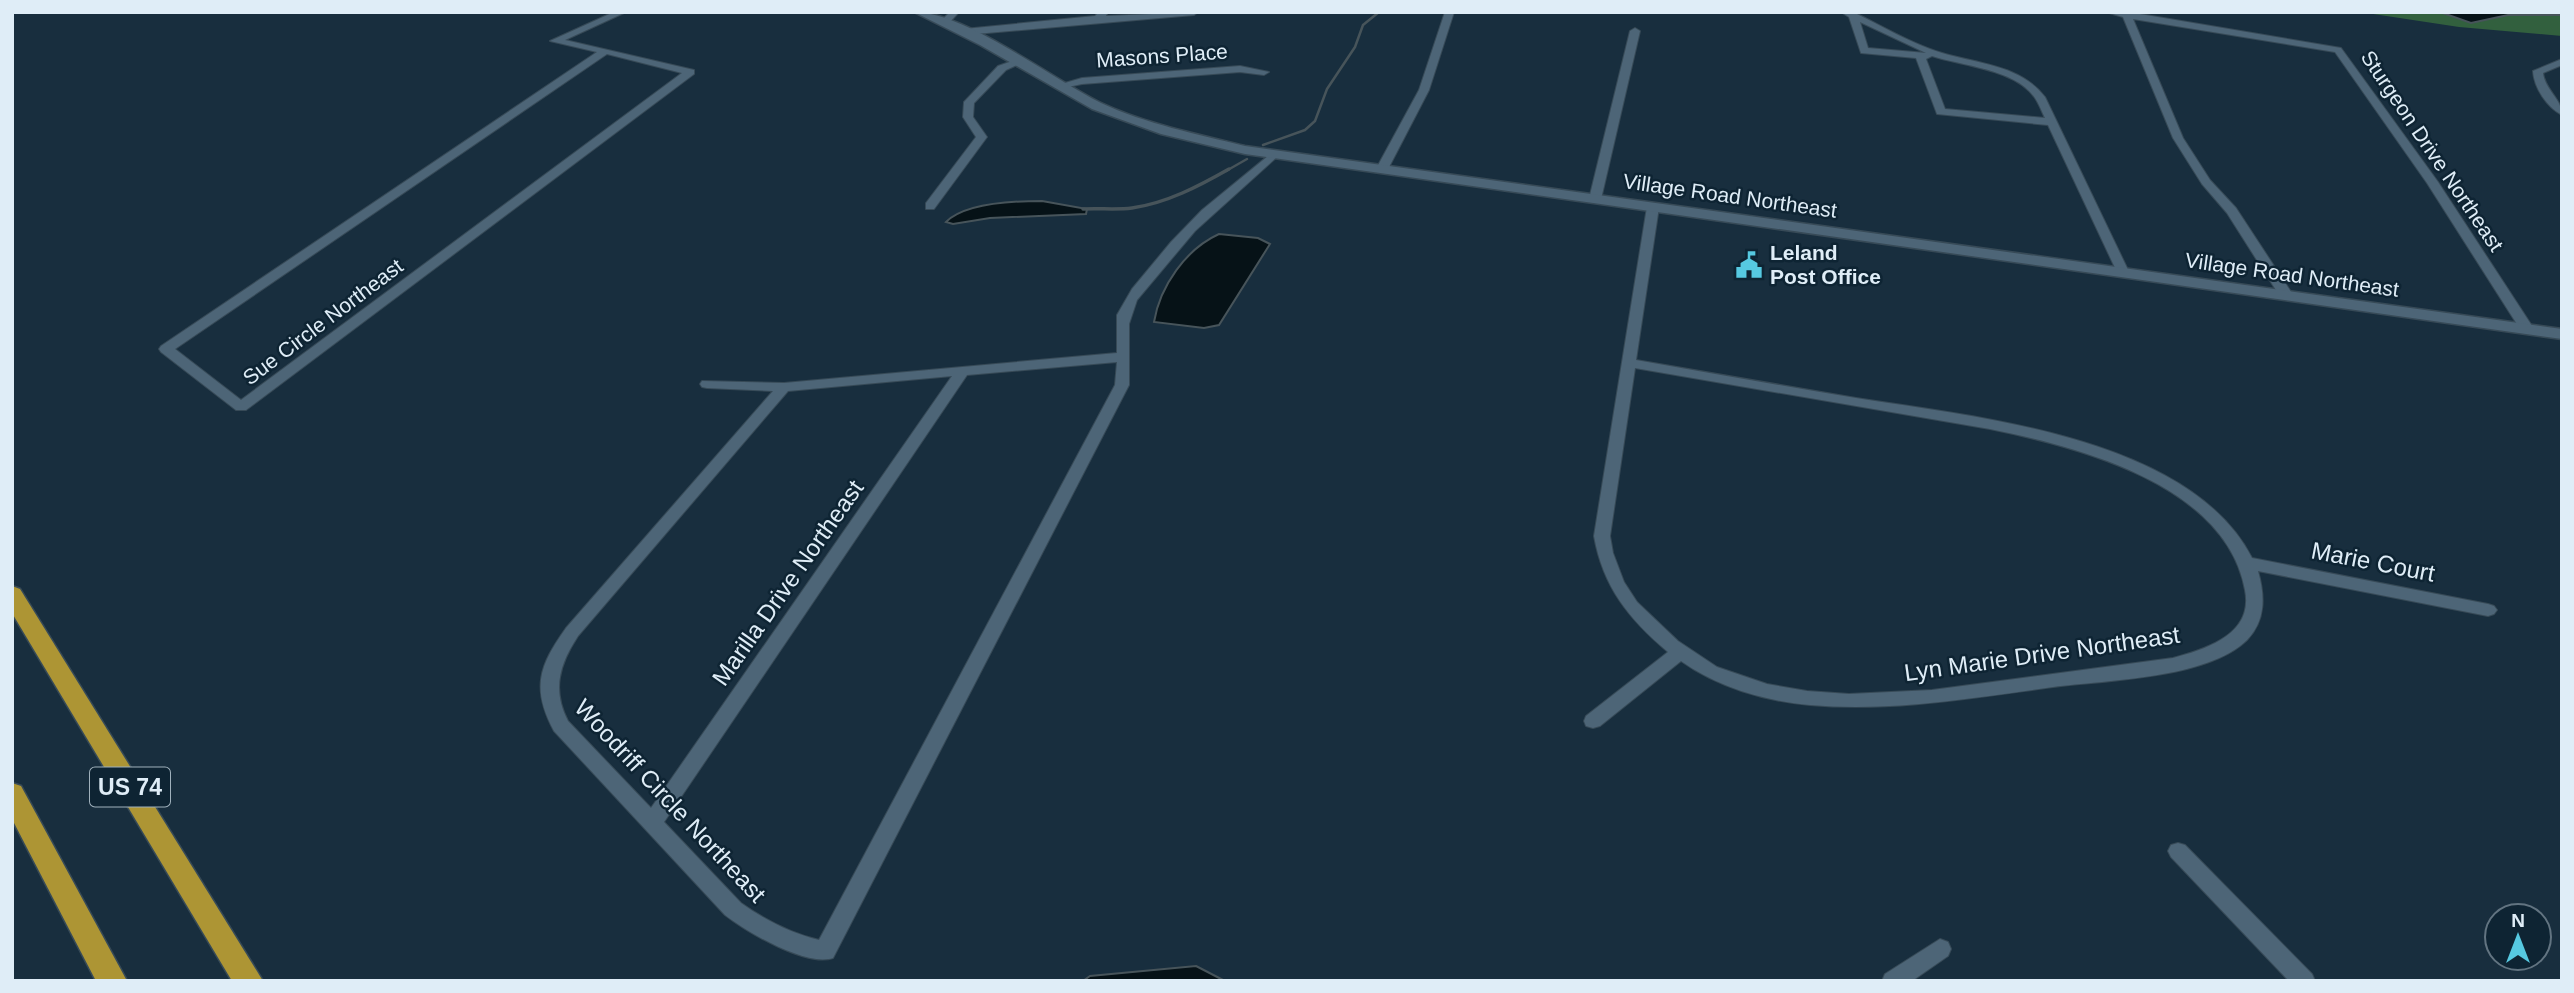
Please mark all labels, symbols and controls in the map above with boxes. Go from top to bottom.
street label: Masons Place [1095,39,1229,72]
street label: Sturgeon Drive Northeast [2357,46,2508,256]
street label: Village Road Northeast [1622,169,1839,222]
place label: Leland Post Office [1770,241,1881,288]
street label: Village Road Northeast [2184,248,2401,301]
public building icon: Leland Post Office [1734,250,1764,280]
street label: Sue Circle Northeast [238,254,407,389]
street label: Marilla Drive Northeast [707,475,869,690]
street label: Marie Court [2309,536,2438,587]
street label: Lyn Marie Drive Northeast [1902,621,2182,686]
street label: Woodriff Circle Northeast [569,694,772,908]
road number: US 74 [90,768,170,806]
north arrow [2483,902,2553,972]
text: N [2511,910,2525,931]

